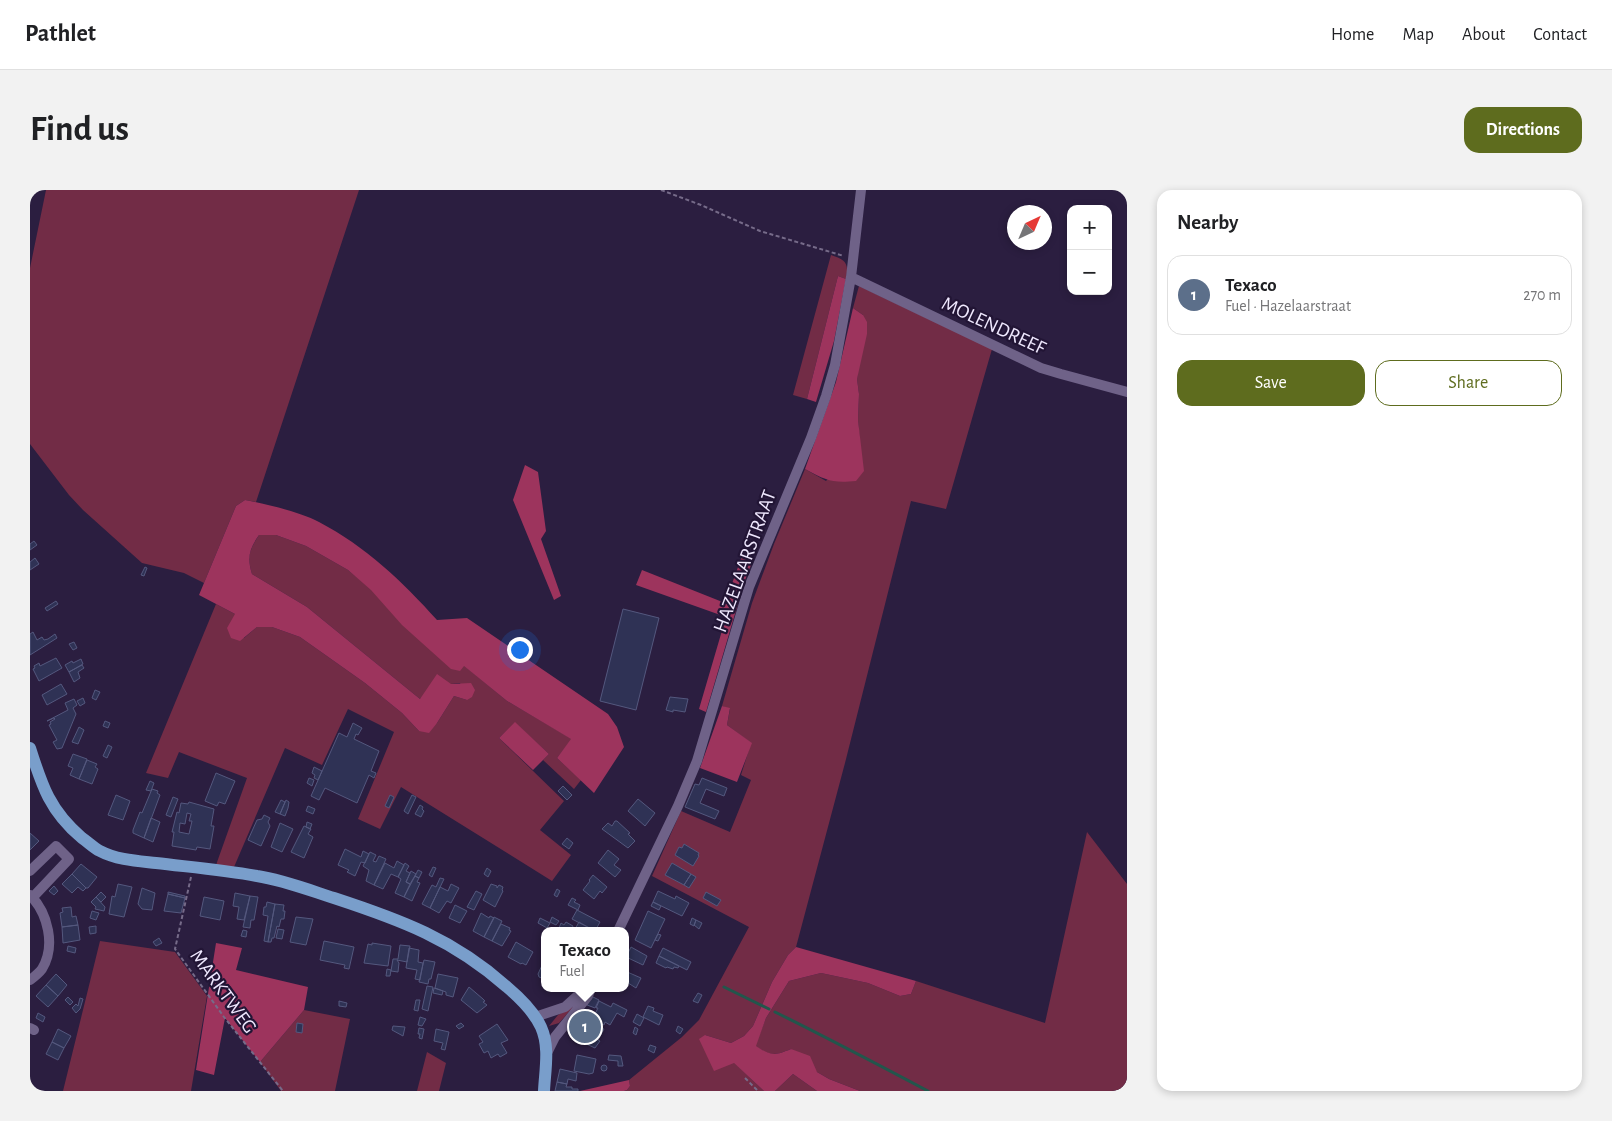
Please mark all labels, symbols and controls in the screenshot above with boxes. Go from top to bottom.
text: Pathlet [25,22,96,46]
text: Home [1331,26,1374,44]
text: Map [1402,26,1434,44]
text: About [1462,26,1505,44]
text: Contact [1533,26,1587,44]
button: Directions [1464,107,1582,153]
text: Find us [30,112,129,147]
north arrow [1007,205,1052,250]
map controls [1067,205,1112,295]
button: + [1067,205,1112,250]
text: Nearby [1177,212,1238,233]
button: − [1067,250,1112,295]
text: Texaco [1225,276,1277,295]
text: 1 [1191,287,1197,303]
text: 270 m [1523,287,1561,303]
street label: MOLENDREEF [939,293,1049,359]
text: Fuel · Hazelaarstraat [1225,298,1351,314]
button: Save [1177,360,1365,406]
button: Share [1375,360,1562,406]
street label: HAZELAARSTRAAT [710,487,780,635]
your location [507,637,533,663]
popup [541,927,629,992]
text: Texaco [559,941,611,960]
street label: MARKTWEG [186,946,260,1037]
text: Fuel [559,963,585,979]
pin: 1 [569,1008,601,1046]

